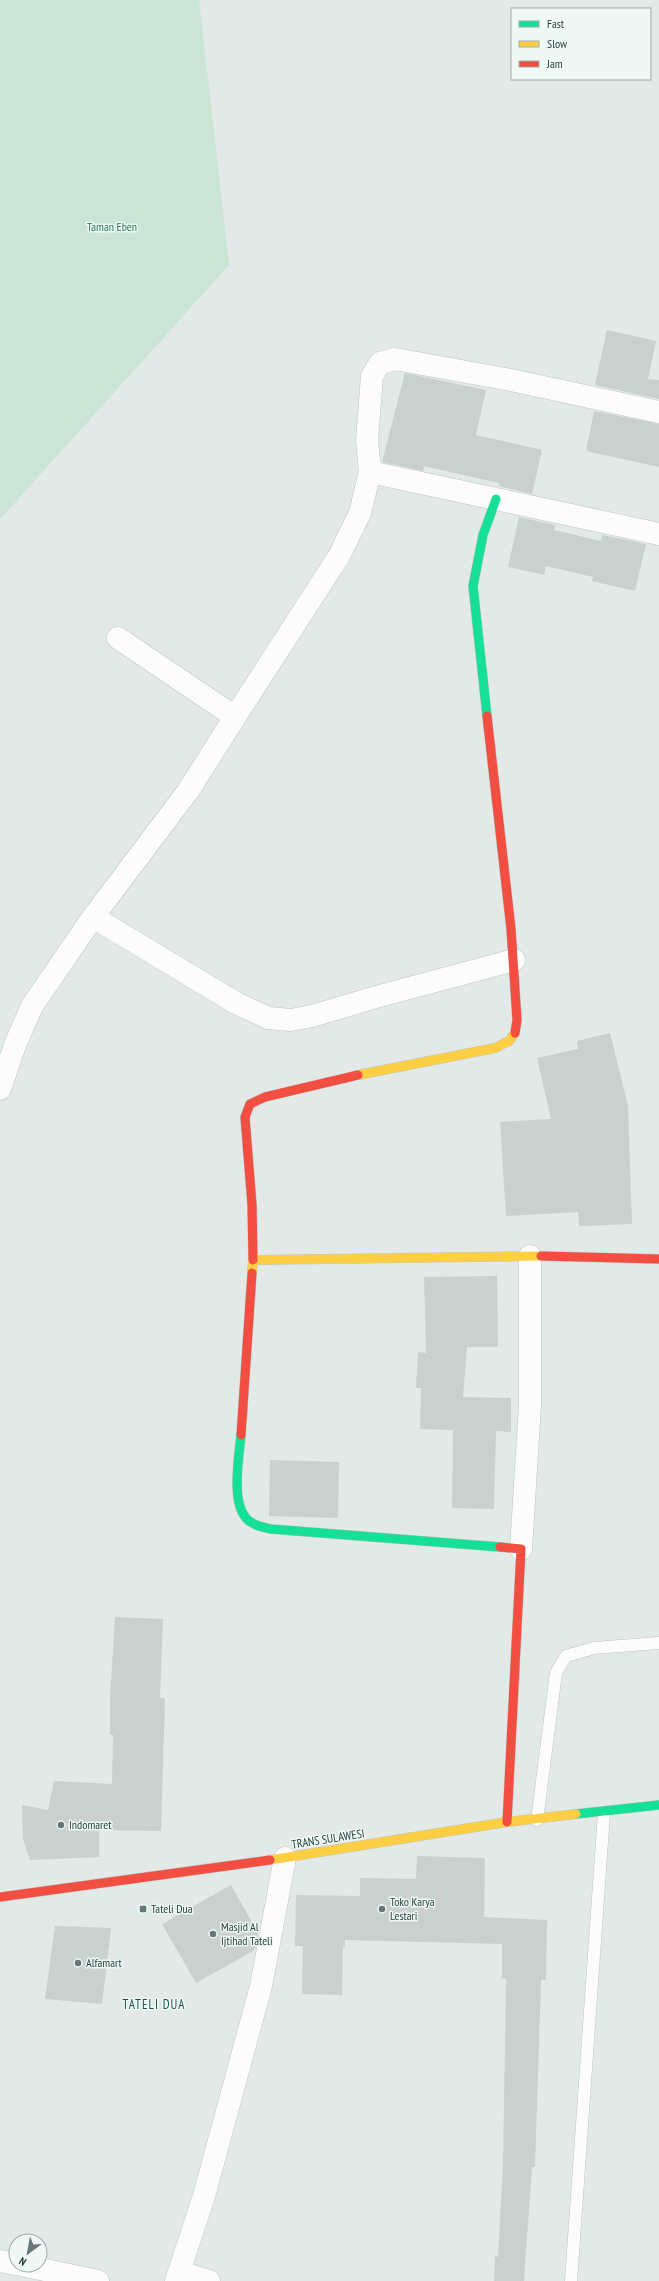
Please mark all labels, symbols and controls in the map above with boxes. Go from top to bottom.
legend [511,8,651,80]
text: Fast [547,16,565,31]
text: Slow [547,36,568,51]
text: Jam [546,56,563,71]
park label: Taman Eben [87,219,137,234]
place label: Indomaret [69,1817,112,1832]
marker: Indomaret [56,1820,66,1830]
street label: TRANS SULAWESI [290,1825,365,1852]
place label: Toko Karya Lestari [390,1894,435,1923]
place label: Tateli Dua [151,1901,193,1916]
marker: Tateli Dua [138,1904,148,1914]
marker: Toko Karya Lestari [377,1904,387,1914]
place label: Masjid Al Ijtihad Tateli [221,1919,273,1948]
marker: Masjid Al Ijtihad Tateli [208,1929,218,1939]
place label: Alfamart [86,1955,123,1970]
marker: Alfamart [73,1958,83,1968]
district label: TATELI DUA [123,1996,185,2013]
north arrow [8,2233,48,2273]
text: N [16,2254,29,2269]

